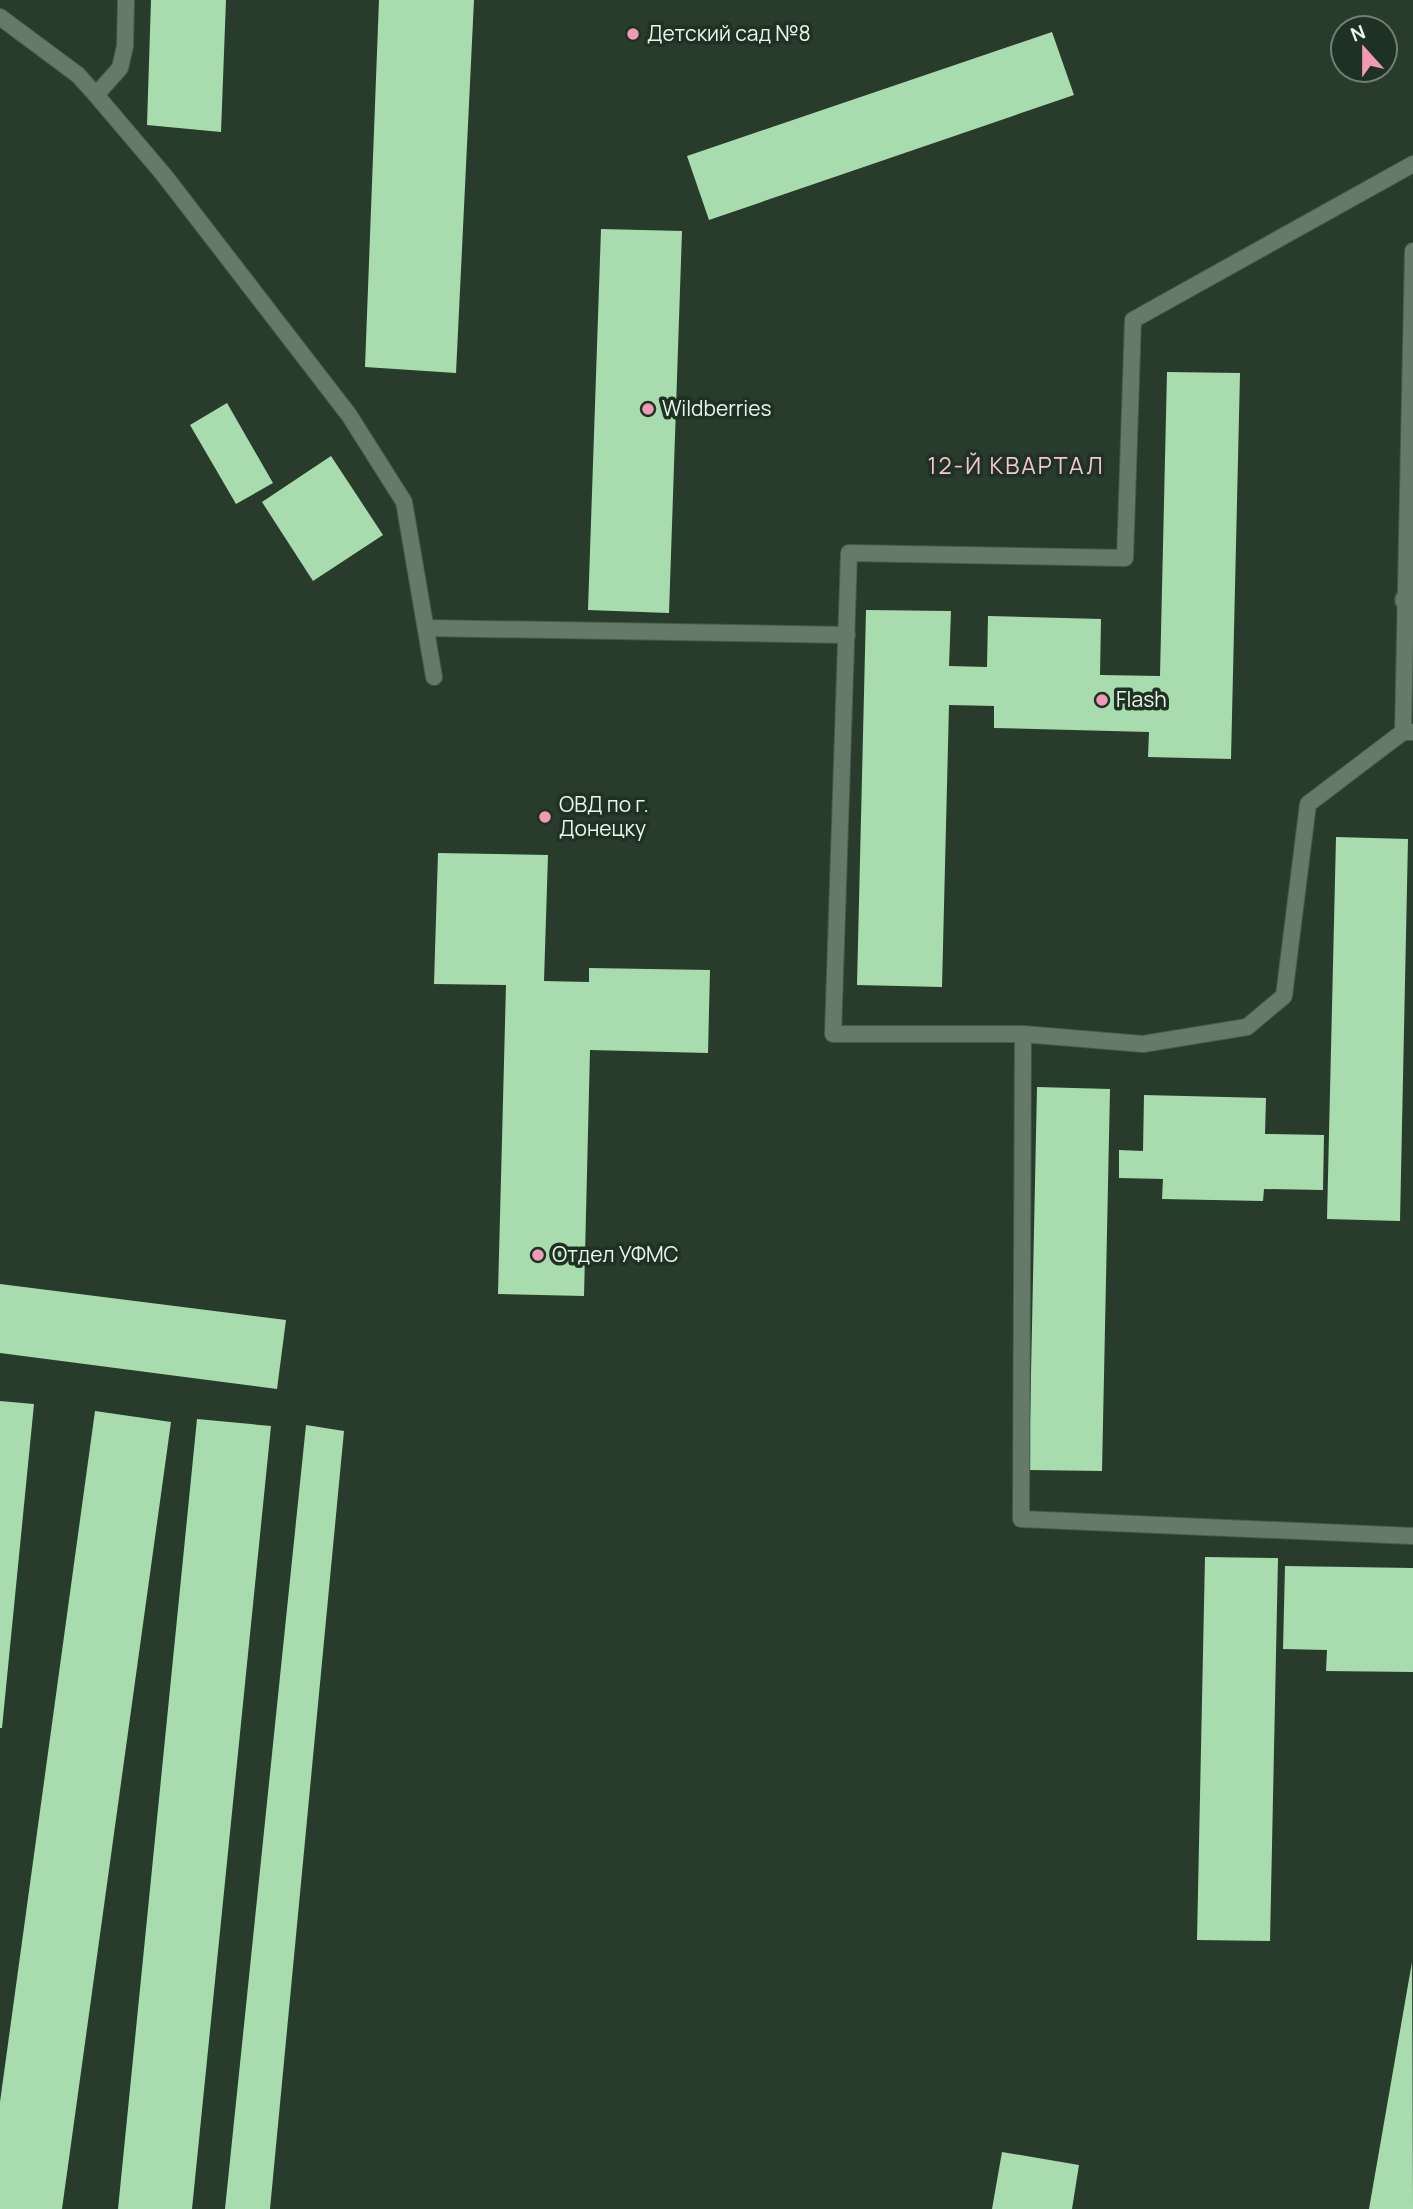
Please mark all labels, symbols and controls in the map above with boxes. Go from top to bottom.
north arrow [1329,14,1399,84]
place label: Детский сад №8 [647,19,811,47]
text: N [1347,19,1369,48]
marker: Детский сад №8 [625,26,641,42]
place label: Wildberries [662,394,772,422]
marker: Wildberries [640,401,656,417]
district label: 12-Й КВАРТАЛ [927,449,1105,481]
place label: Flash [1116,685,1167,713]
marker: Flash [1094,692,1110,708]
place label: ОВД по г. Донецку [559,790,649,842]
marker: ОВД по г. Донецку [537,809,553,825]
place label: Отдел УФМС [552,1240,679,1268]
marker: Отдел УФМС [530,1247,546,1263]

